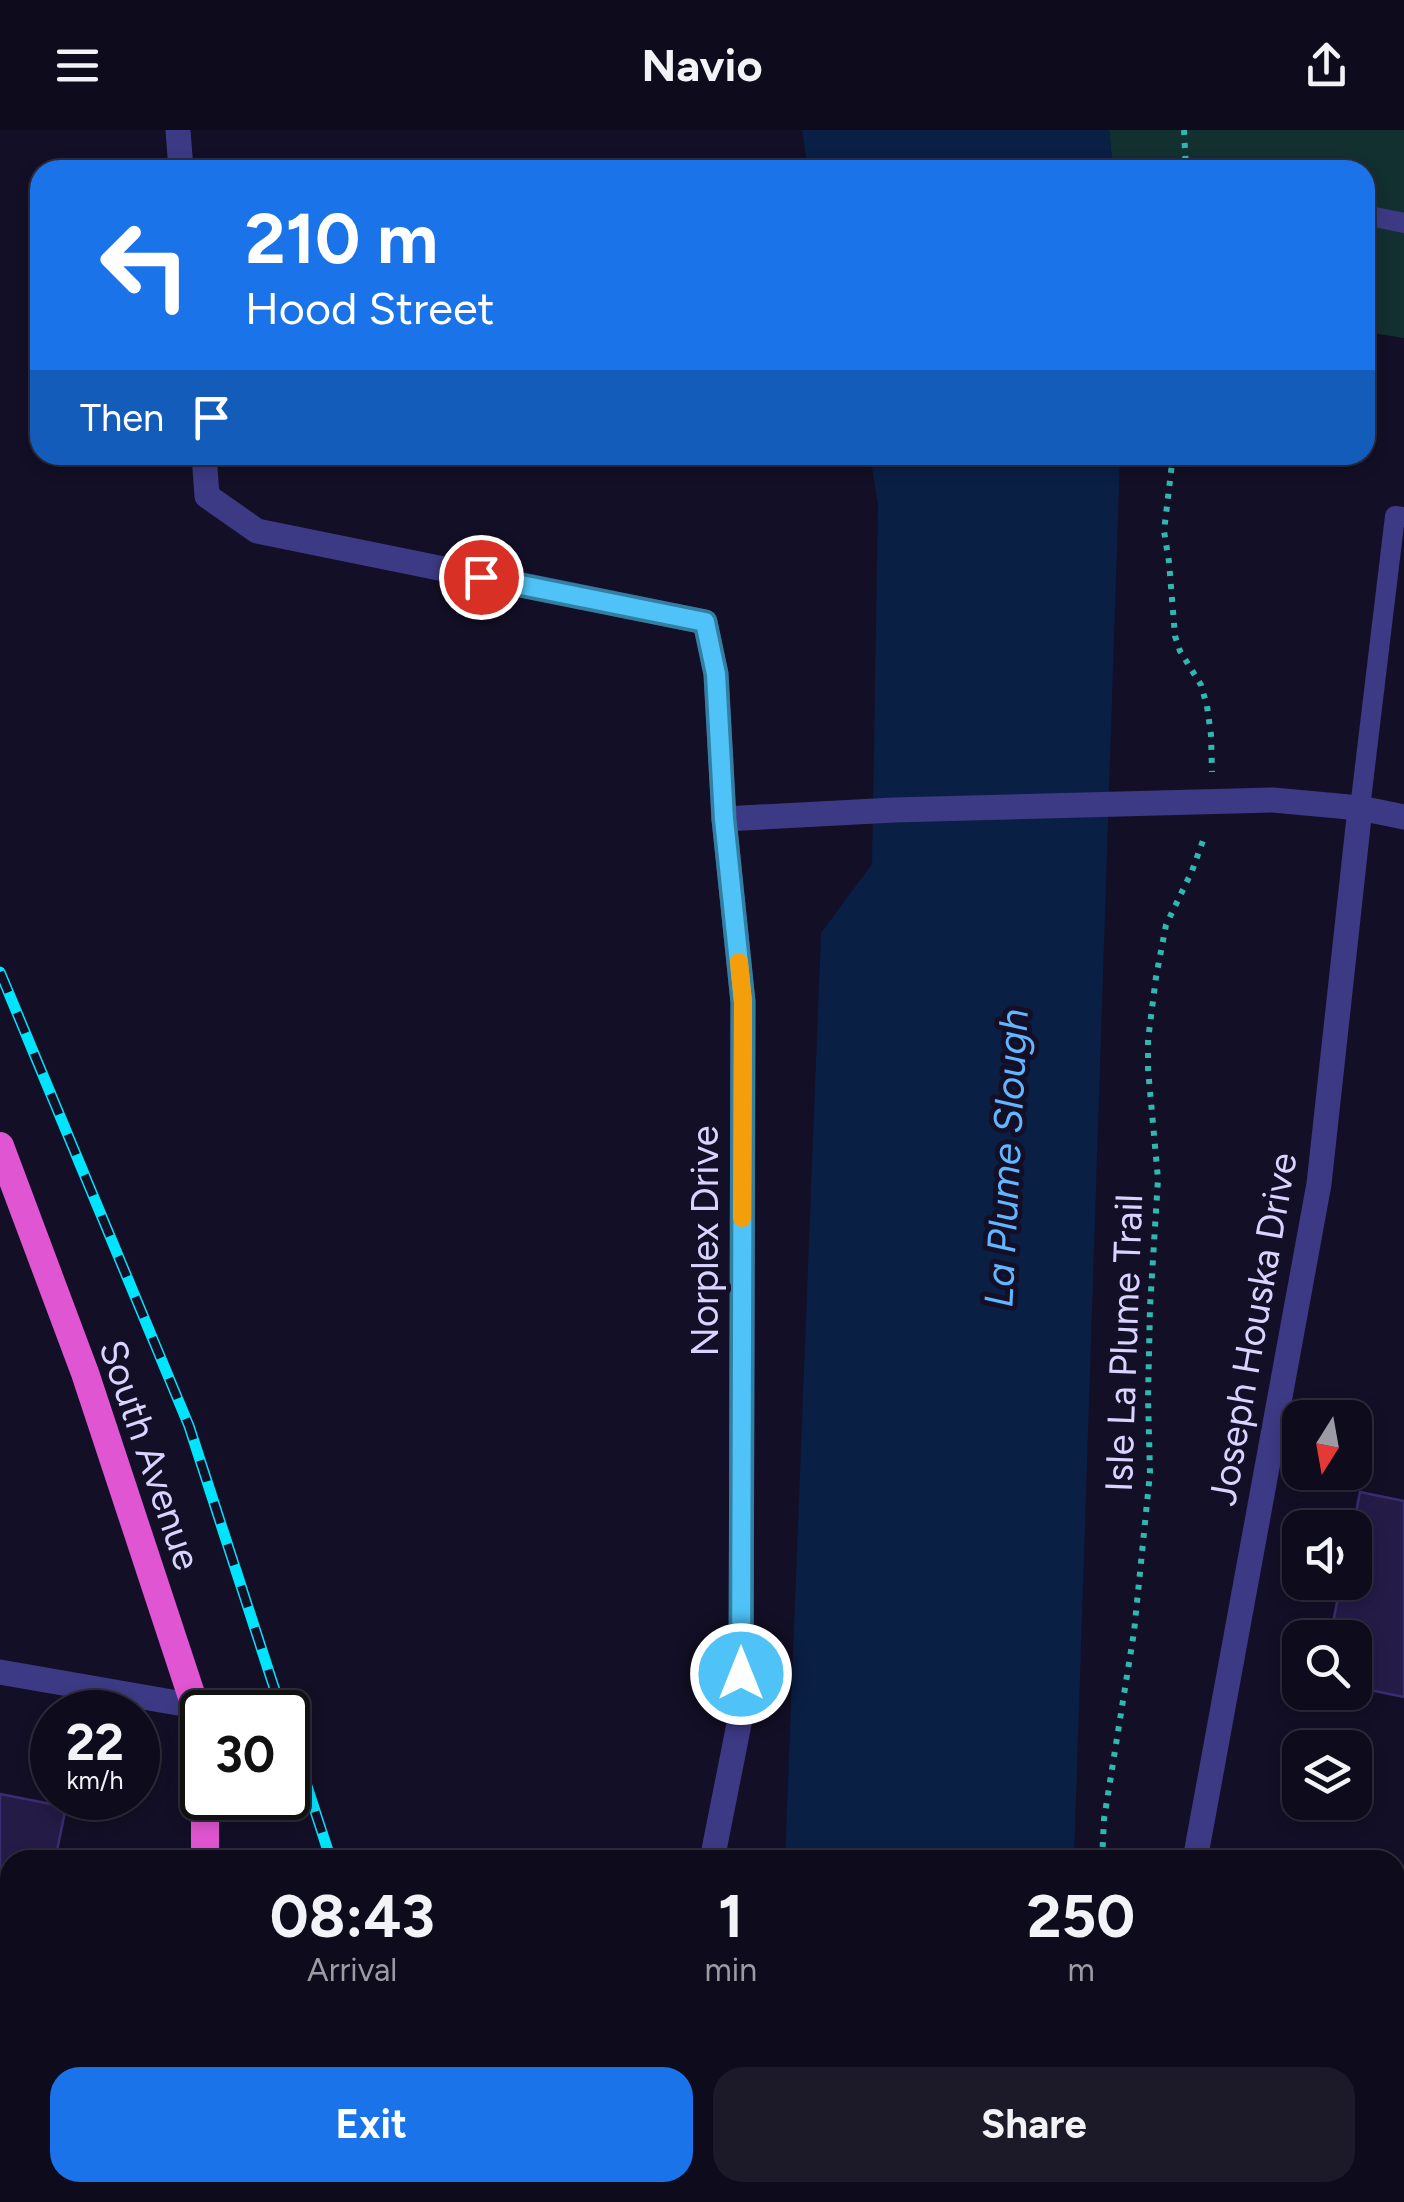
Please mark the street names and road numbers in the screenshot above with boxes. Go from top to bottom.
street label: Norplex Drive [682,1126,728,1356]
street label: Joseph Houska Drive [1199,1149,1307,1509]
street label: Isle La Plume Trail [1096,1193,1152,1493]
street label: South Avenue [89,1334,211,1576]

